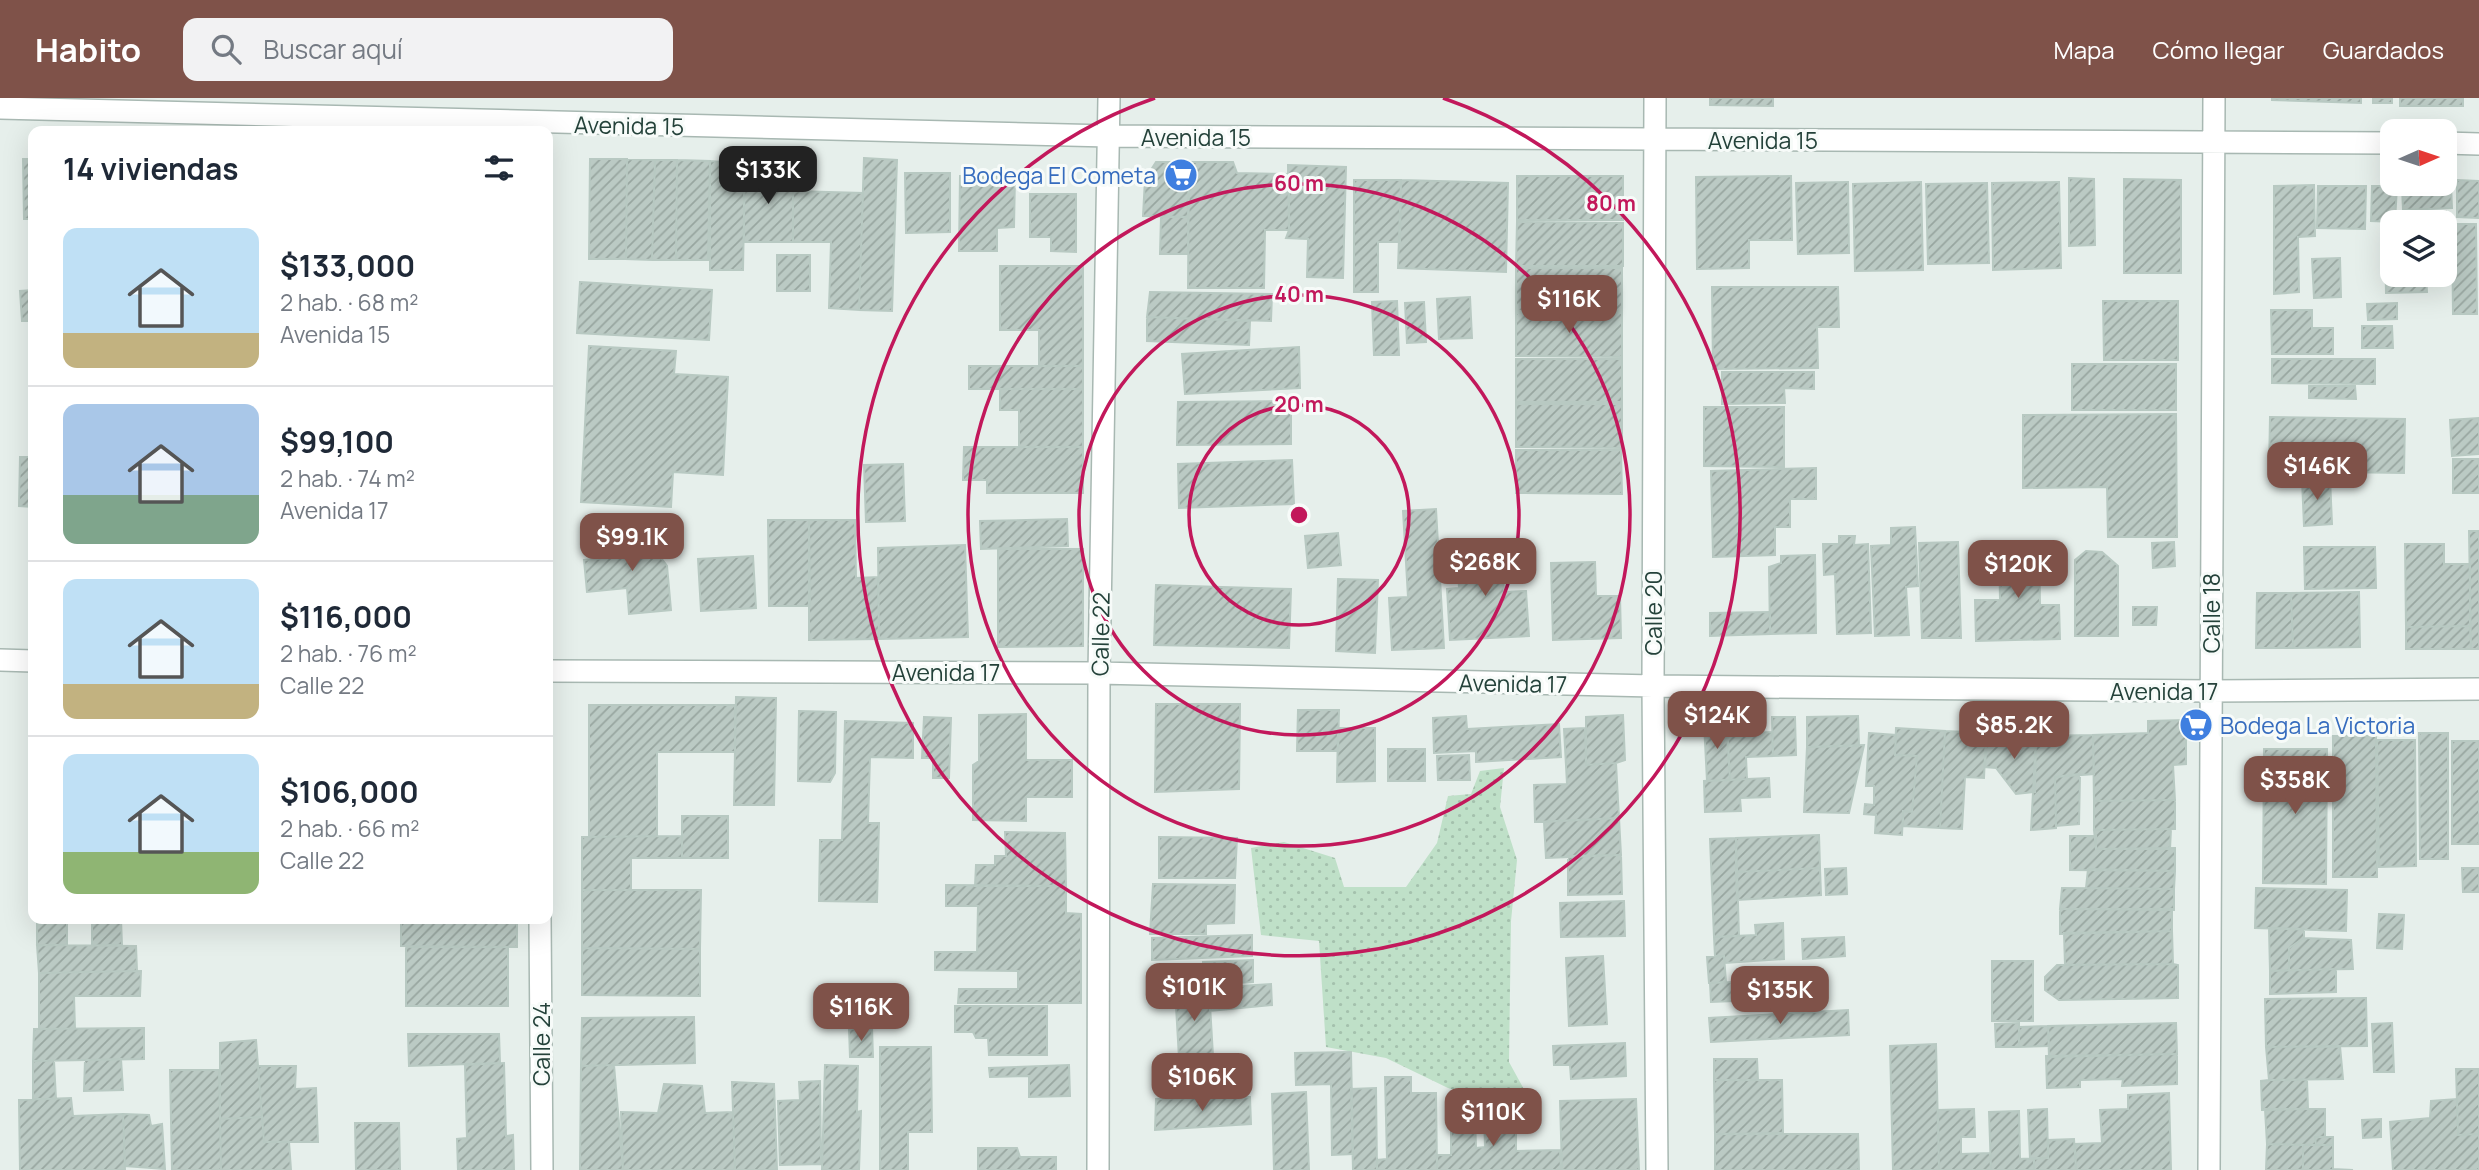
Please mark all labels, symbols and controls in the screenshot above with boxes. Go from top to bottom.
search box [183,18,673,81]
text: Habito [35,27,141,72]
icon: search [207,30,245,68]
text: Buscar aquí [263,31,403,67]
text: Mapa [2054,33,2115,66]
text: Cómo llegar [2153,33,2285,66]
text: Guardados [2323,33,2444,66]
street label: Avenida 15 [574,108,684,142]
north arrow [2380,119,2457,196]
map controls [2380,119,2457,287]
street label: Avenida 15 [1141,121,1251,153]
street label: Avenida 15 [1708,124,1818,156]
pin: $133K [719,146,817,206]
text: 14 viviendas [63,148,239,189]
icon: filters [480,149,518,187]
text: $133K [735,153,801,185]
supermarket icon: Bodega El Cometa [1162,156,1200,194]
place label: Bodega El Cometa [962,159,1156,191]
text: 60 m [1274,169,1324,197]
text: 80 m [1586,189,1636,217]
button: layers [2380,210,2457,287]
text: $133,000 [280,245,415,286]
icon: home [119,256,203,340]
pin: $116K [1520,275,1618,335]
text: 40 m [1274,280,1324,308]
text: $116K [1537,282,1601,314]
text: 2 hab. · 68 m² [280,286,418,318]
text: Avenida 15 [280,318,390,350]
text: 20 m [1274,390,1324,418]
text: $99,100 [280,421,394,462]
icon: home [119,432,203,516]
pin: $146K [2268,442,2366,502]
text: $146K [2283,449,2351,481]
text: 2 hab. · 74 m² [280,462,415,494]
text: Avenida 17 [280,494,389,526]
centre of rings [1287,503,1311,527]
pin: $99.1K [575,514,689,573]
text: $99.1K [596,520,668,552]
pin: $268K [1436,538,1534,598]
pin: $120K [1969,540,2067,600]
text: $268K [1449,545,1521,577]
text: $120K [1984,547,2052,579]
street label: Calle 20 [1637,570,1669,656]
street label: Calle 18 [2195,573,2227,653]
street label: Calle 22 [1083,592,1117,676]
text: $116,000 [280,596,412,637]
icon: home [119,607,203,691]
text: 2 hab. · 76 m² [280,637,417,669]
street label: Avenida 17 [892,656,1000,688]
street label: Avenida 17 [1458,666,1568,700]
text: Calle 22 [280,669,364,701]
street label: Avenida 17 [2110,675,2218,707]
pin: $124K [1668,692,1766,751]
text: $124K [1684,698,1750,730]
pin: $85.2K [1957,702,2071,761]
supermarket icon: Bodega La Victoria [2177,706,2215,744]
text: $85.2K [1975,708,2053,740]
place label: Bodega La Victoria [2220,709,2415,741]
pin: $358K [2246,756,2344,816]
text: $358K [2260,763,2330,795]
text: $106,000 [280,771,419,812]
icon: home [119,782,203,866]
text: 2 hab. · 66 m² [280,812,419,844]
text: Calle 22 [280,844,364,876]
pin: $101K [1145,964,1243,1023]
pin: $135K [1731,967,1829,1026]
text: $101K [1162,970,1226,1002]
text: $135K [1747,973,1813,1005]
pin: $116K [812,984,910,1043]
text: $116K [829,990,893,1022]
street label: Calle 24 [525,1002,557,1086]
pin: $106K [1153,1054,1251,1113]
text: $106K [1168,1060,1236,1092]
pin: $110K [1444,1088,1542,1148]
text: $110K [1461,1095,1525,1127]

